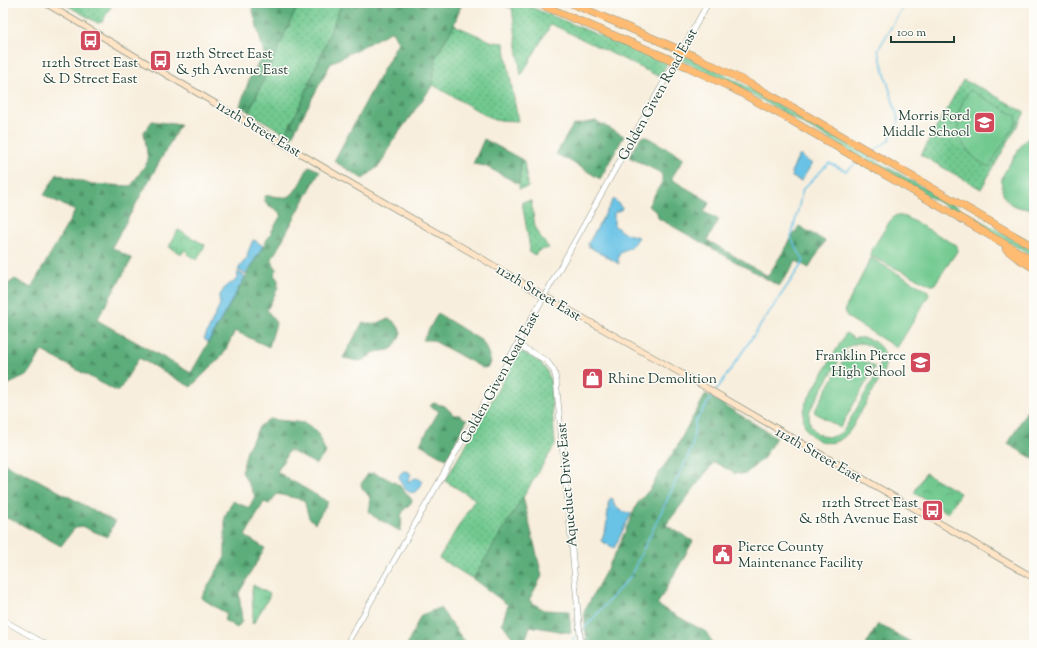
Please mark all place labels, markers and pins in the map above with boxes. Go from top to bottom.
bus stop icon: 112th Street East & D Street East [77,27,103,53]
place label: 112th Street East & 5th Avenue East [176,45,288,81]
bus stop icon: 112th Street East & 5th Avenue East [147,48,173,74]
place label: 112th Street East & D Street East [42,54,138,90]
place label: Morris Ford Middle School [882,107,970,143]
school or university icon: Morris Ford Middle School [972,110,998,136]
place label: Franklin Pierce High School [815,347,906,383]
school or university icon: Franklin Pierce High School [908,350,934,376]
shop icon: Rhine Demolition [579,365,605,391]
place label: Rhine Demolition [608,370,717,390]
place label: 112th Street East & 18th Avenue East [799,494,918,530]
bus stop icon: 112th Street East & 18th Avenue East [920,497,946,523]
place label: Pierce County Maintenance Facility [738,538,863,574]
public building icon: Pierce County Maintenance Facility [710,541,736,567]

